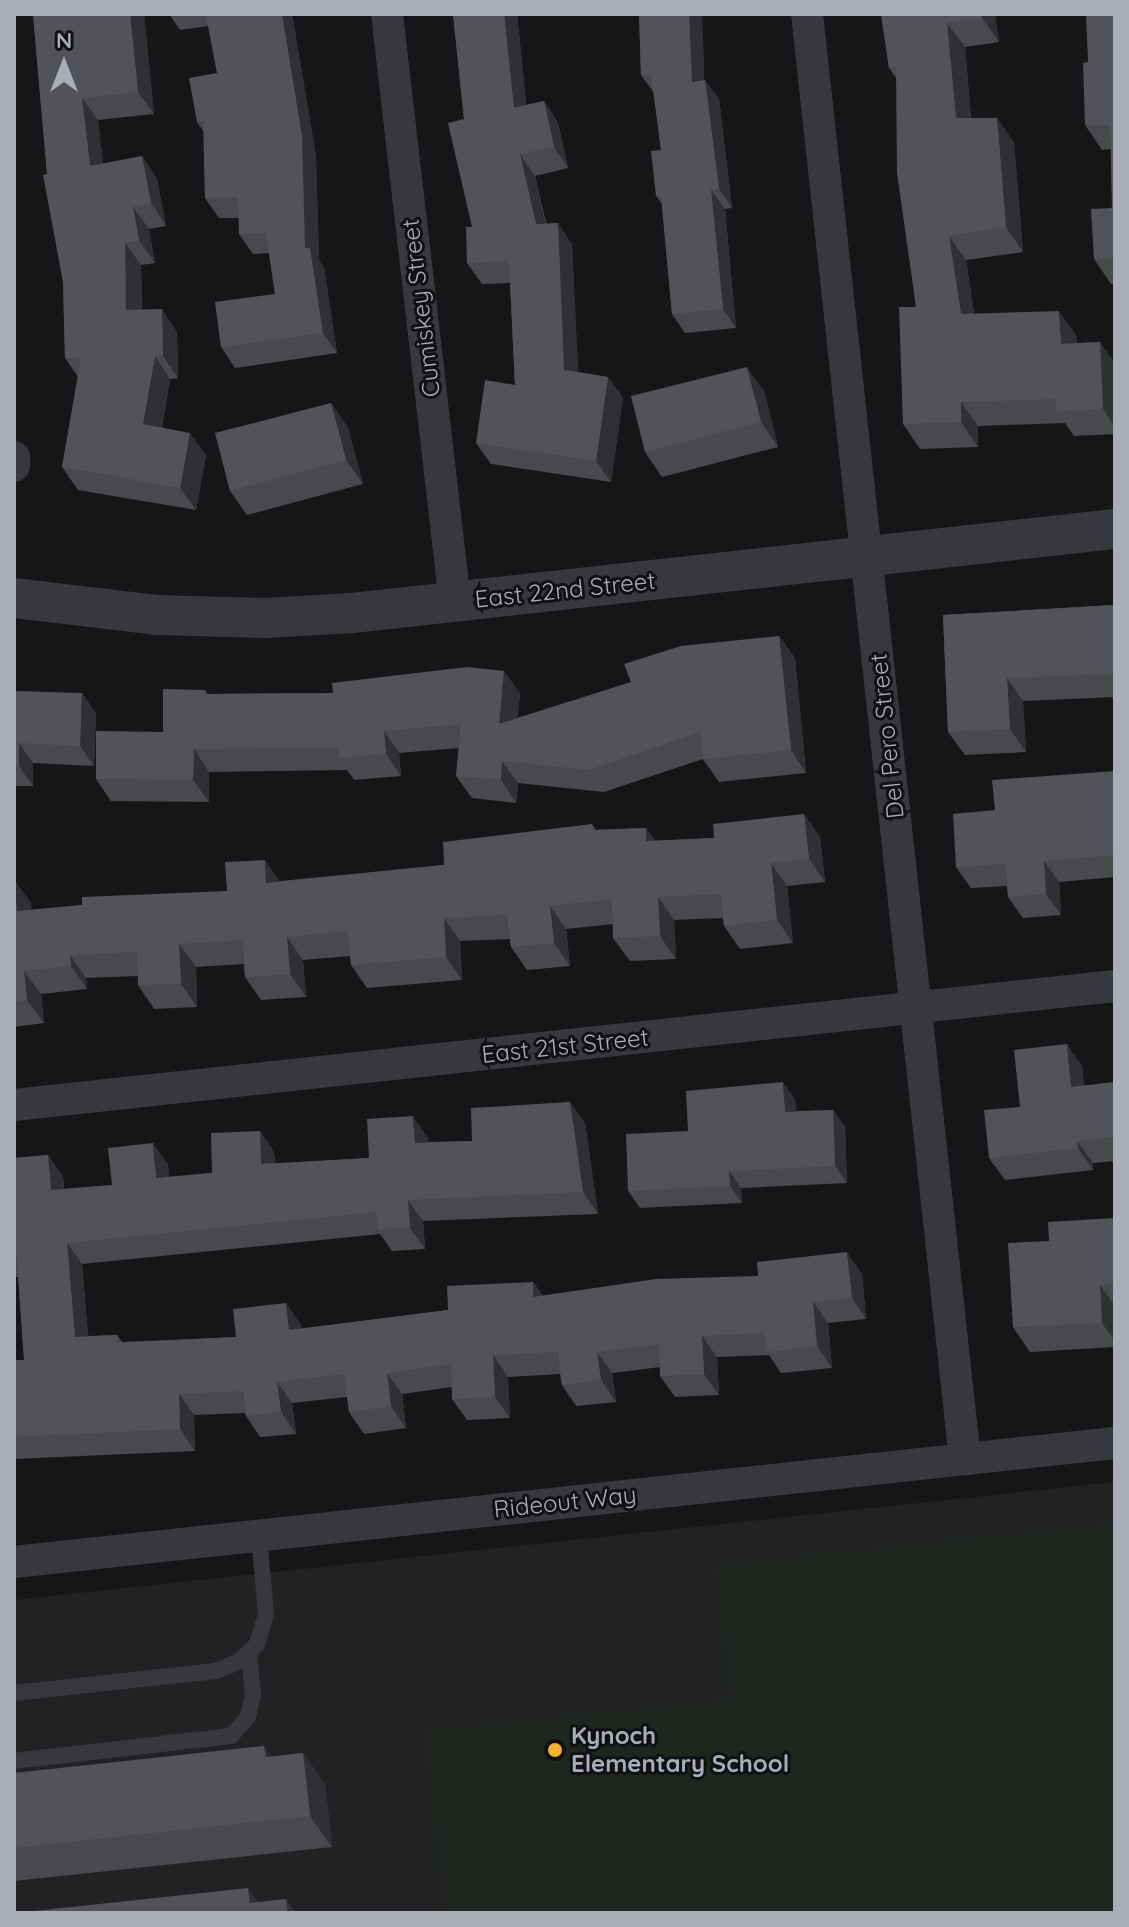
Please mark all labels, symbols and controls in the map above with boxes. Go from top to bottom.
north arrow [24,24,104,104]
text: N [56,26,72,54]
street label: Cumiskey Street [396,217,446,399]
street label: East 22nd Street [473,566,657,614]
street label: Del Pero Street [864,652,910,820]
street label: East 21st Street [480,1023,650,1069]
street label: Rideout Way [492,1480,638,1524]
place label: Kynoch Elementary School [571,1722,789,1778]
marker: Kynoch Elementary School [546,1741,564,1759]

